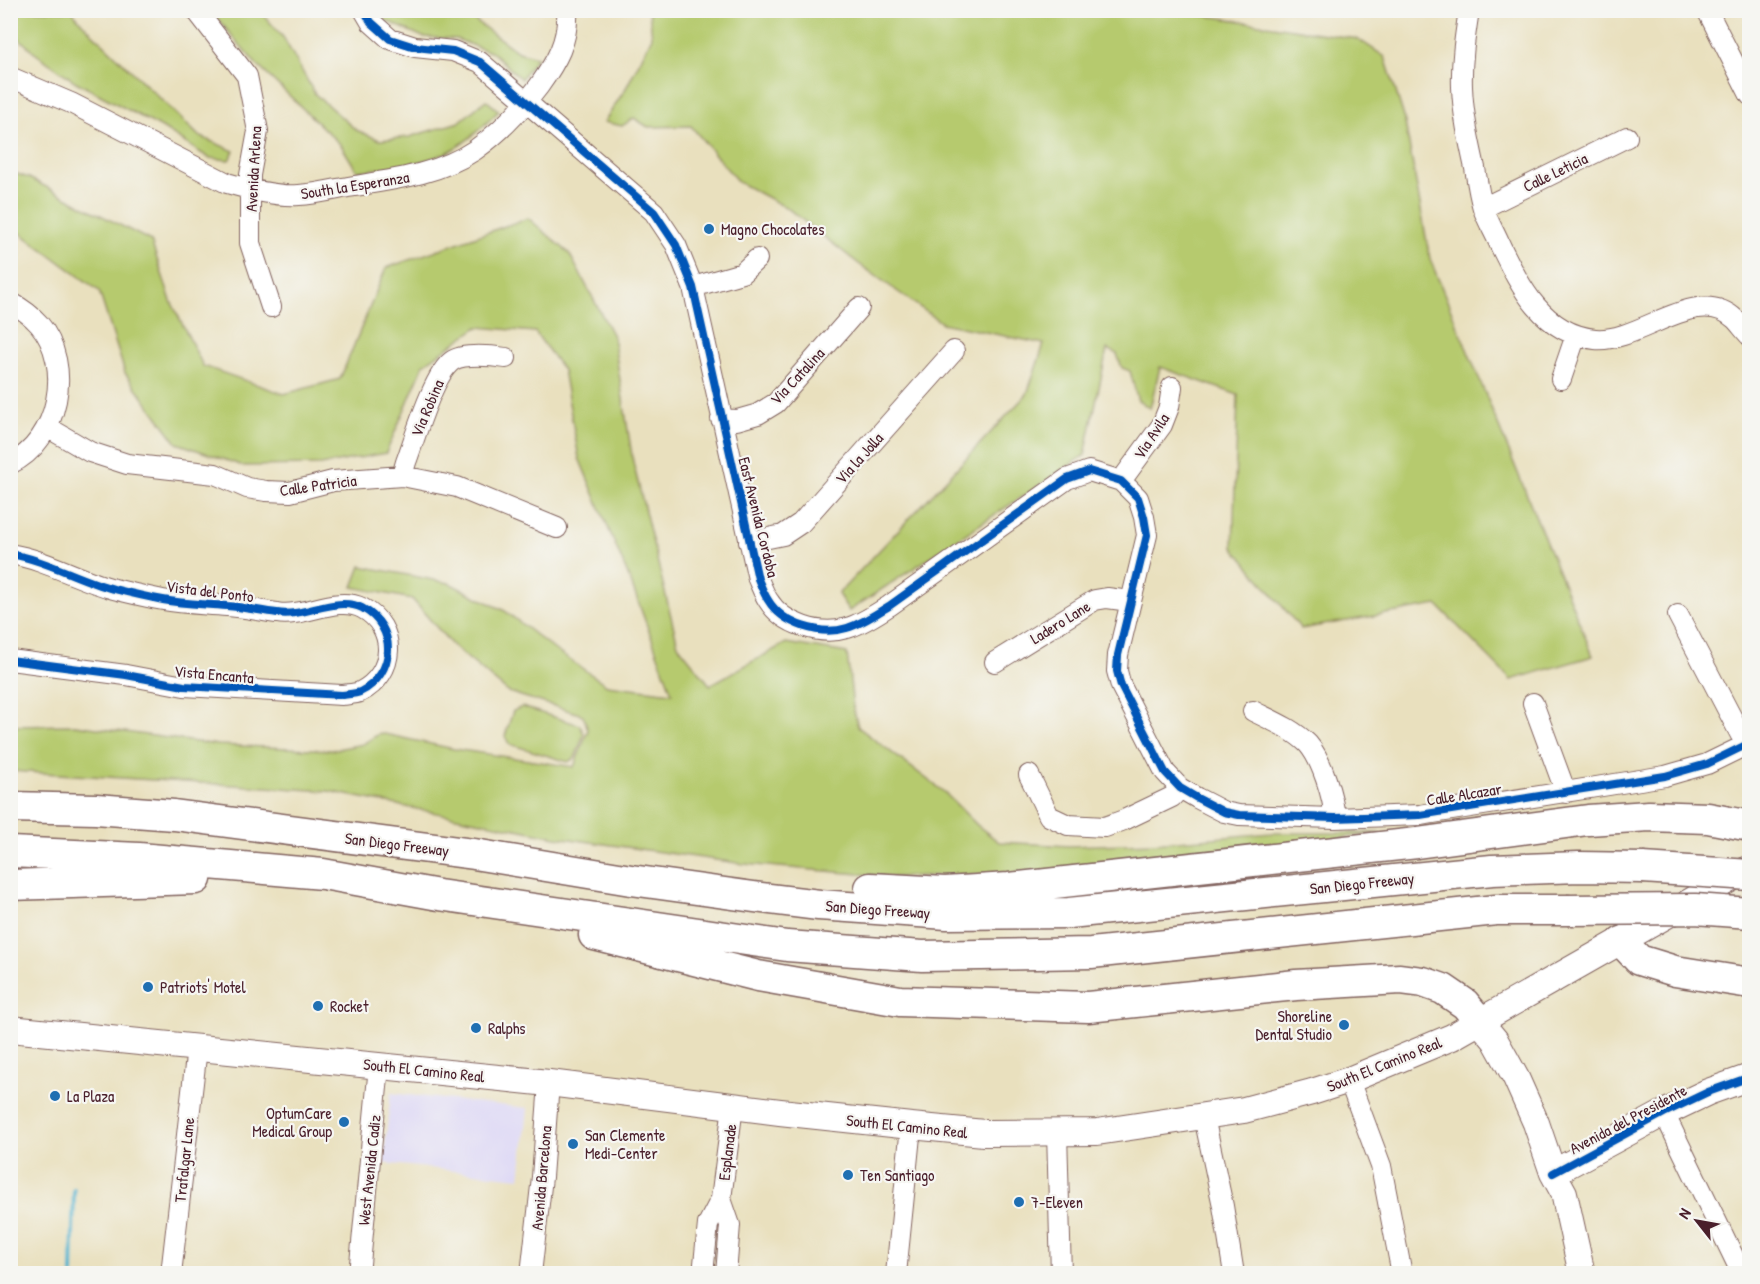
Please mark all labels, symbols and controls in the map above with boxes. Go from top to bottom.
street label: Avenida Arlena [240,126,266,212]
street label: Calle Leticia [1519,147,1591,197]
street label: South la Esperanza [299,166,411,204]
place label: Magno Chocolates [721,218,824,240]
marker: Magno Chocolates [702,222,716,236]
street label: Via Catalina [765,343,829,409]
street label: Via Robina [405,376,449,440]
street label: Via Avila [1128,409,1174,463]
street label: Via la Jolla [830,427,888,489]
street label: East Avenida Cordoba [733,455,785,579]
street label: Calle Patricia [278,469,358,501]
street label: Vista del Ponto [165,575,256,607]
street label: Ladero Lane [1026,595,1095,649]
street label: Vista Encanta [173,660,255,688]
street label: Calle Alcazar [1425,777,1503,811]
street label: San Diego Freeway [344,827,451,861]
street label: San Diego Freeway [1309,867,1415,899]
street label: San Diego Freeway [825,894,931,924]
place label: Patriots' Motel [160,976,246,998]
marker: Patriots' Motel [141,980,155,994]
place label: Rocket [330,995,369,1017]
marker: Rocket [311,999,325,1013]
place label: Shoreline Dental Studio [1256,1005,1333,1045]
place label: Ralphs [488,1017,526,1039]
marker: Shoreline Dental Studio [1337,1018,1351,1032]
marker: Ralphs [469,1021,483,1035]
street label: South El Camino Real [1323,1031,1445,1097]
street label: South El Camino Real [362,1053,487,1087]
street label: Avenida del Presidente [1566,1079,1691,1159]
place label: La Plaza [67,1085,114,1107]
marker: La Plaza [48,1089,62,1103]
place label: OptumCare Medical Group [252,1102,333,1142]
street label: South El Camino Real [845,1109,970,1143]
street label: West Avenida Cadiz [352,1114,386,1226]
marker: OptumCare Medical Group [337,1115,351,1129]
street label: Trafalgar Lane [169,1116,199,1204]
street label: Esplanade [713,1122,741,1181]
place label: San Clemente Medi-Center [585,1124,666,1164]
street label: Avenida Barcelona [525,1125,557,1231]
marker: San Clemente Medi-Center [566,1137,580,1151]
place label: Ten Santiago [860,1164,935,1186]
marker: Ten Santiago [841,1168,855,1182]
place label: 7-Eleven [1031,1191,1083,1213]
north arrow [1667,1191,1727,1251]
marker: 7-Eleven [1012,1195,1026,1209]
text: N [1673,1204,1696,1223]

